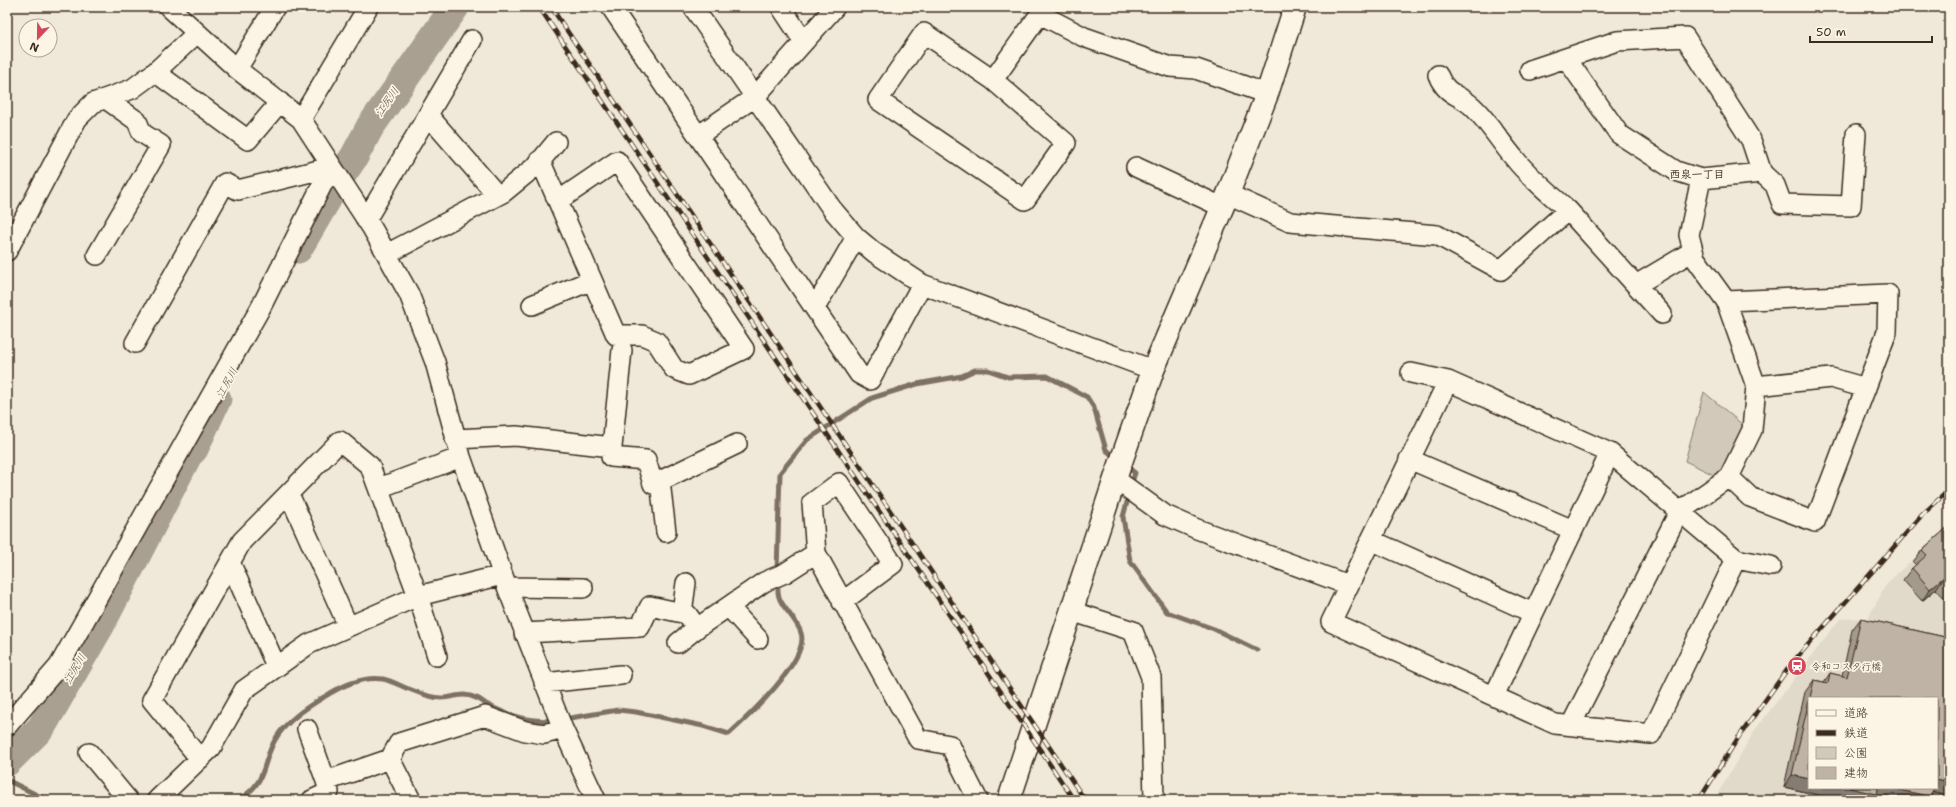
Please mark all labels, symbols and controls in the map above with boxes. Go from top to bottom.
north arrow [18,18,58,58]
scale bar [1810,18,1932,44]
text: 50 m [1816,24,1846,40]
text: N [27,38,41,55]
water label: 江尻川 [371,84,403,120]
district label: 西泉一丁目 [1670,167,1725,182]
water label: 江尻川 [213,365,241,401]
water label: 江尻川 [60,651,90,687]
station icon: 令和コスタ行橋 [1786,655,1808,677]
place label: 令和コスタ行橋 [1811,660,1881,673]
legend [1808,697,1938,789]
text: 道路 [1844,705,1868,721]
text: 鉄道 [1844,725,1868,741]
text: 公園 [1844,745,1868,761]
text: 建物 [1844,765,1868,781]

